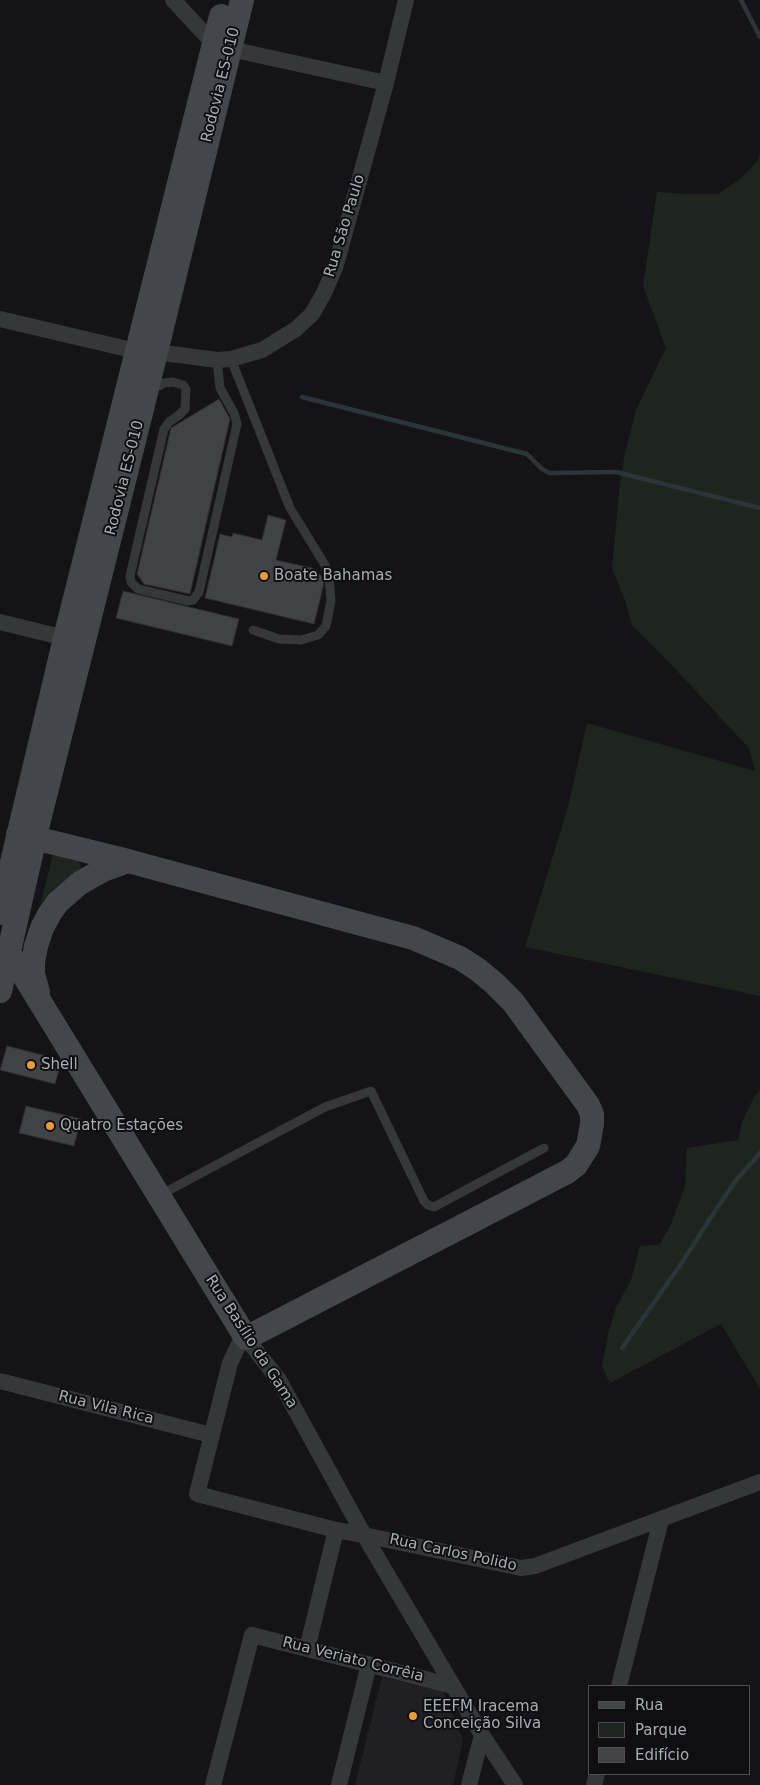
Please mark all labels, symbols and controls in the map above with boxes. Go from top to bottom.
street label: Rodovia ES-010 [198,26,244,144]
street label: Rua São Paulo [321,173,369,279]
street label: Rodovia ES-010 [102,419,148,537]
place label: Boate Bahamas [274,567,392,585]
marker: Boate Bahamas [258,570,270,582]
place label: Shell [41,1056,78,1074]
marker: Shell [25,1059,37,1071]
place label: Quatro Estações [60,1117,183,1135]
marker: Quatro Estações [44,1120,56,1132]
street label: Rua Basílio da Gama [201,1272,301,1412]
street label: Rua Vila Rica [57,1387,155,1429]
street label: Rua Carlos Polido [388,1531,518,1575]
street label: Rua Veriato Corrêia [281,1634,425,1686]
legend [588,1685,750,1775]
text: Rua [635,1696,663,1714]
place label: EEEFM Iracema Conceição Silva [423,1698,541,1733]
marker: EEEFM Iracema Conceição Silva [407,1710,419,1722]
text: Parque [635,1721,687,1739]
text: Edifício [635,1746,689,1764]

